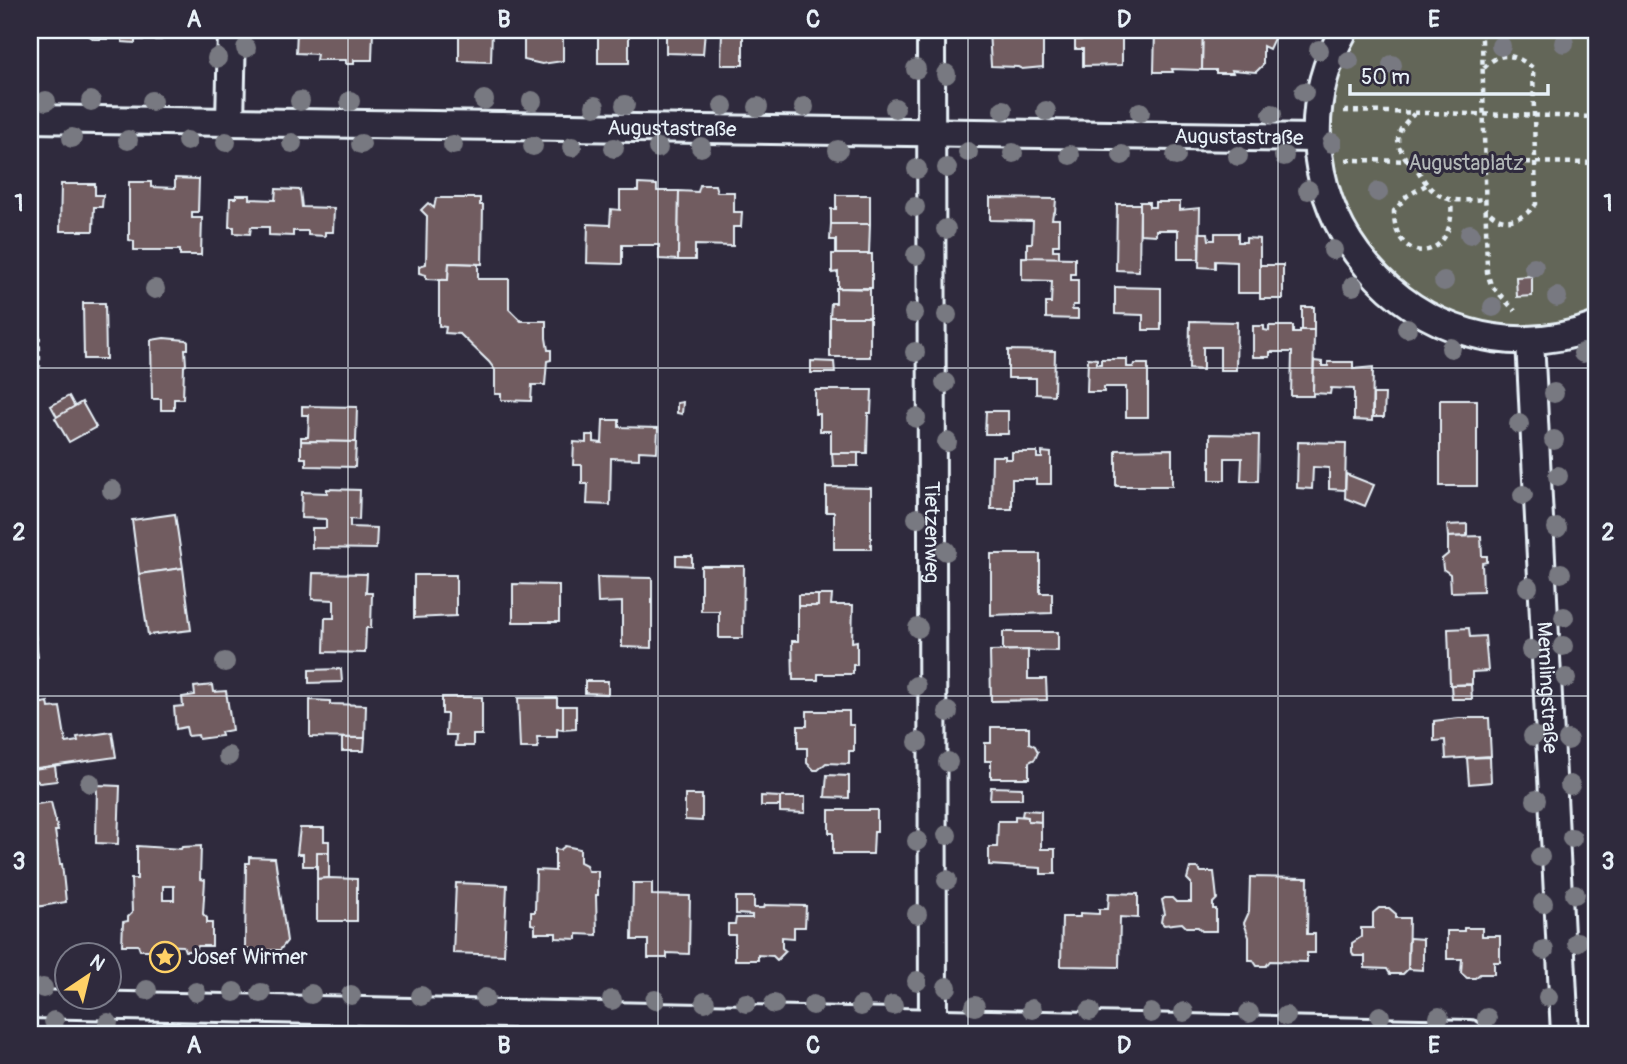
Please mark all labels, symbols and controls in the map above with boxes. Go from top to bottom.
text: A [187,5,202,34]
text: B [497,5,511,34]
text: C [806,5,820,34]
text: D [1117,5,1131,34]
text: E [1428,5,1440,34]
scale bar [1350,52,1548,96]
text: 50 m [1361,64,1410,91]
street label: Augustastraße [607,114,737,143]
street label: Augustastraße [1174,122,1304,151]
park label: Augustaplatz [1408,150,1524,177]
text: 1 [15,189,24,218]
text: 1 [1604,189,1613,218]
street label: Tietzenweg [918,481,946,583]
text: 2 [13,518,26,547]
text: 2 [1602,518,1615,547]
street label: Memlingstraße [1531,621,1564,755]
text: 3 [13,847,25,876]
text: 3 [1602,847,1614,876]
place icon: Josef Wirmer [148,940,182,974]
north arrow [52,942,122,1012]
place label: Josef Wirmer [188,944,308,971]
text: N [85,949,109,976]
text: A [187,1031,202,1060]
text: B [497,1031,511,1060]
text: C [806,1031,820,1060]
text: D [1117,1031,1131,1060]
text: E [1428,1031,1440,1060]

